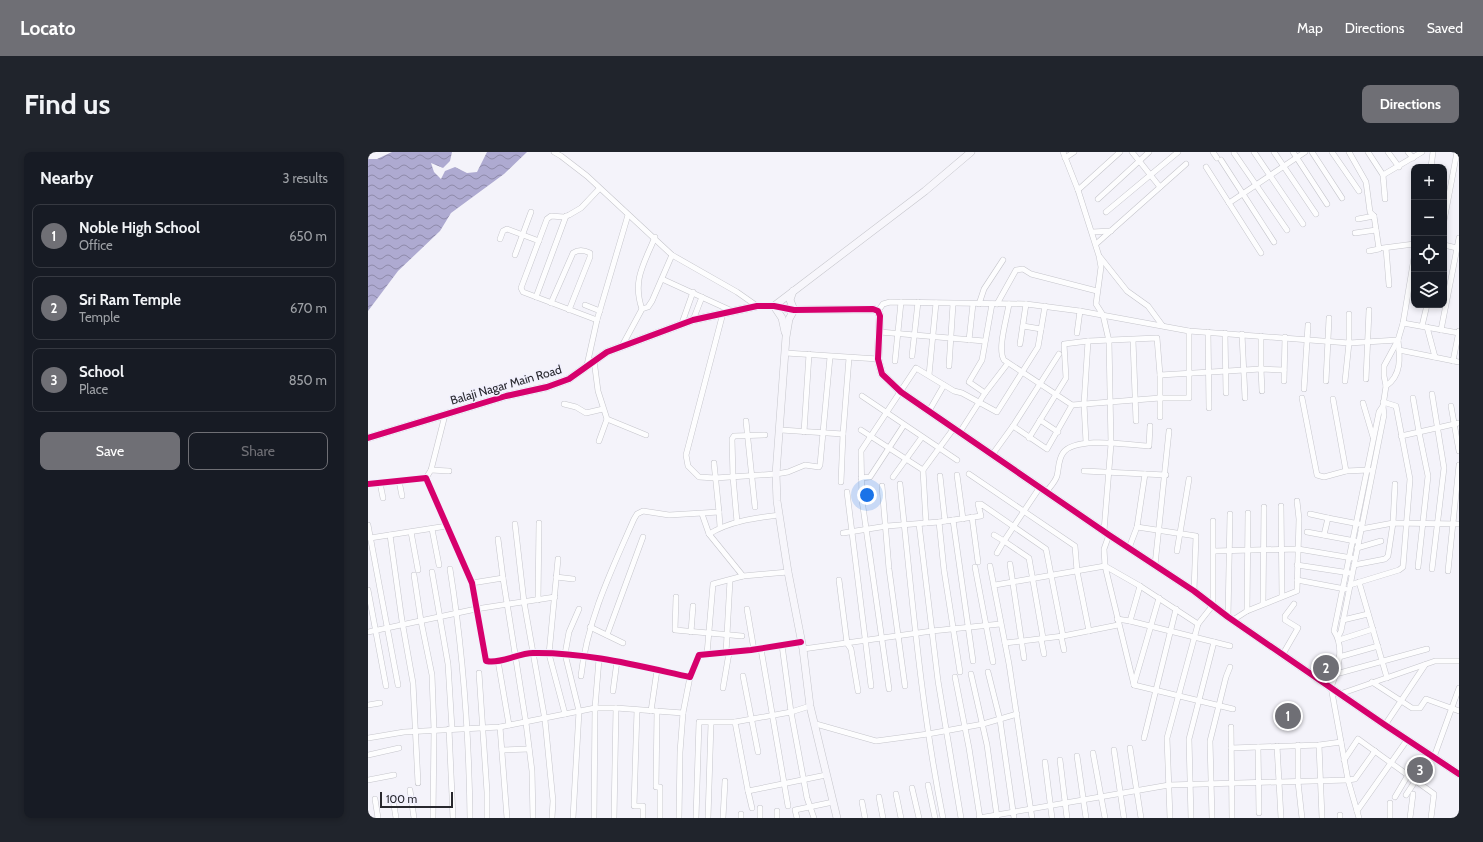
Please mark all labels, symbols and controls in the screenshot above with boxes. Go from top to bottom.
text: Locato [20,17,76,40]
text: Map [1297,19,1323,37]
text: Directions [1345,19,1405,37]
text: Saved [1427,19,1463,37]
button: Directions [1362,85,1459,123]
text: Find us [24,87,110,121]
map controls [1411,164,1447,308]
button: + [1411,164,1447,200]
text: Nearby [40,168,93,188]
text: 3 results [282,170,328,186]
button: − [1411,200,1447,236]
text: Noble High School [79,219,200,237]
text: 1 [52,228,56,244]
text: 650 m [289,228,327,244]
button: locate [1411,236,1447,272]
text: Office [79,237,113,253]
button: layers [1411,272,1447,308]
text: Sri Ram Temple [79,291,181,309]
text: 2 [51,300,57,316]
text: 670 m [290,300,327,316]
text: Temple [79,309,120,325]
street label: Balaji Nagar Main Road [448,361,563,408]
text: School [79,363,124,381]
text: 3 [50,372,58,388]
text: 850 m [289,372,327,388]
text: Place [79,381,108,397]
button: Save [40,432,180,470]
button: Share [188,432,328,470]
your location [857,485,877,505]
pin: 2 [1313,653,1339,683]
pin: 1 [1275,701,1301,731]
pin: 3 [1407,755,1433,785]
scale bar [380,790,453,809]
text: 100 m [386,792,417,806]

